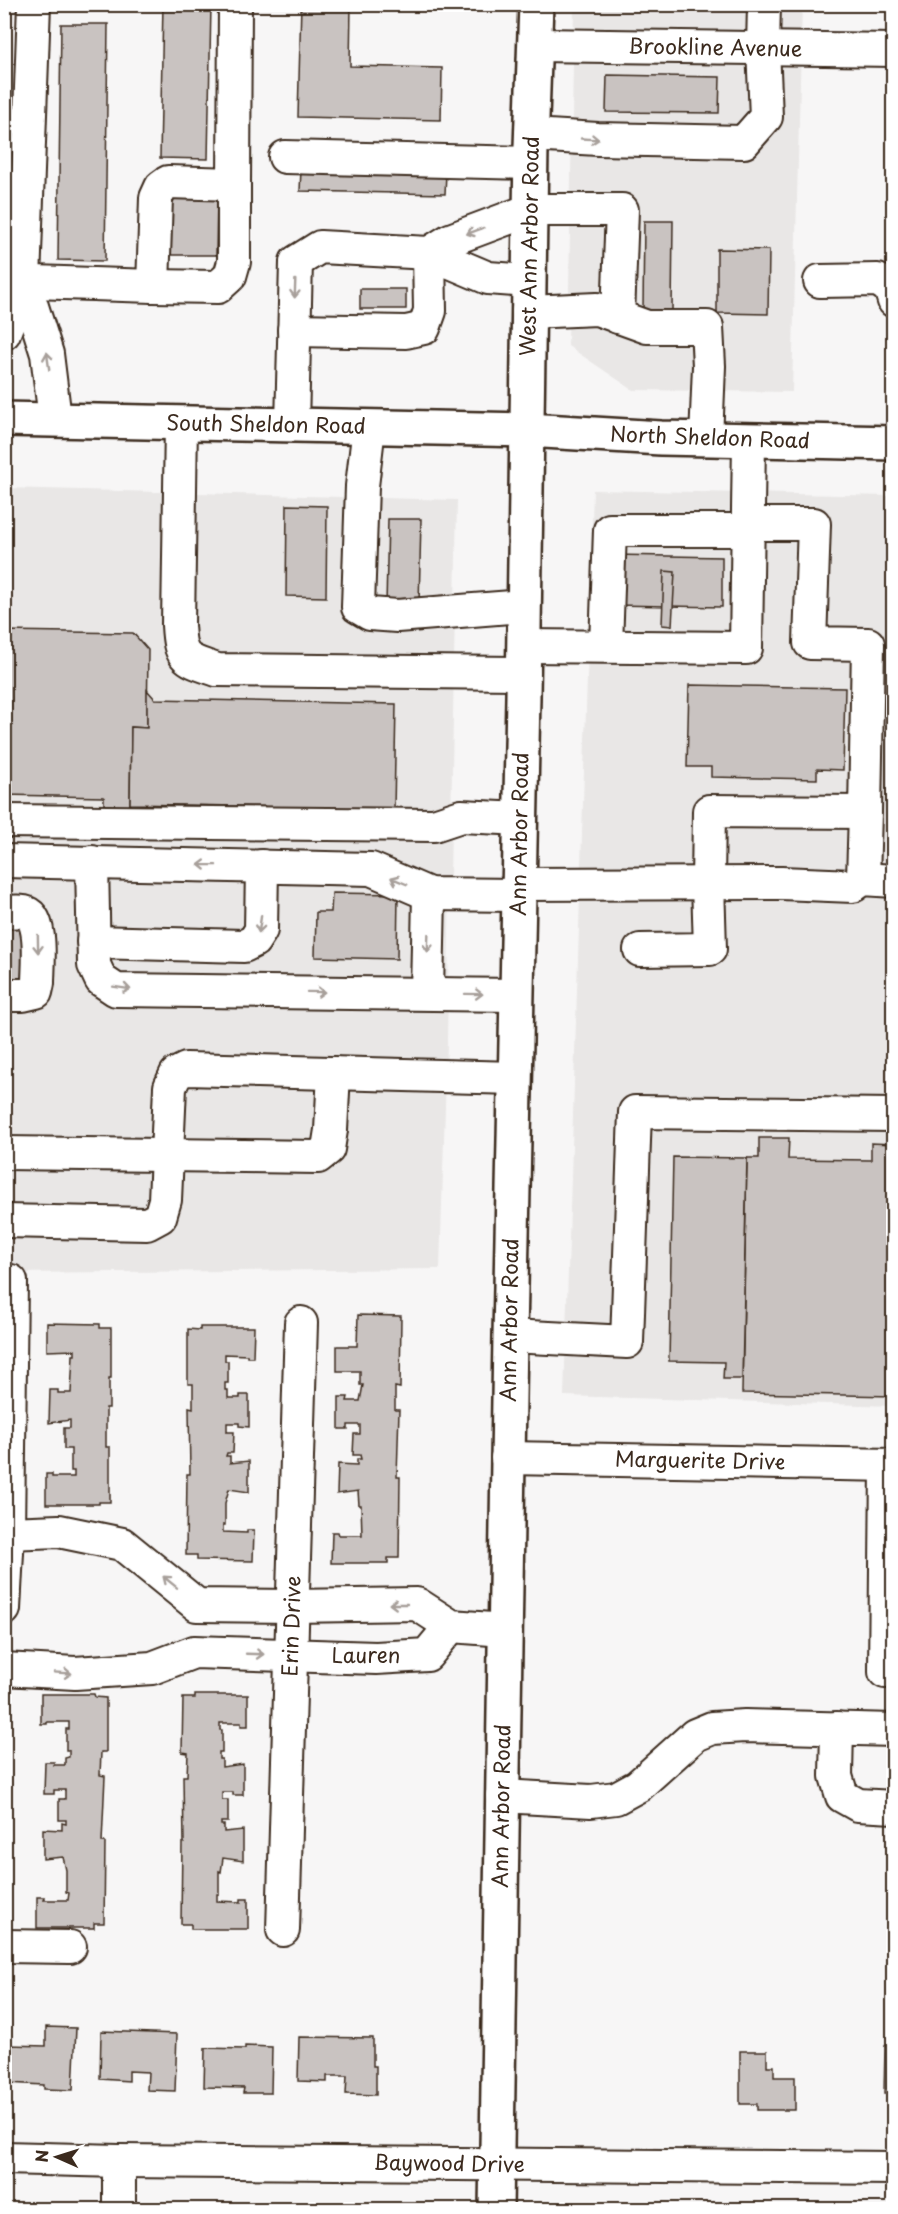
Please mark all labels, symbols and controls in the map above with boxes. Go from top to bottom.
street label: Brookline Avenue [628,28,803,64]
one-way arrow [579,133,599,144]
street label: West Ann Arbor Road [510,136,546,356]
one-way arrow [466,226,485,237]
one-way arrow [289,279,301,299]
one-way arrow [42,352,53,372]
street label: South Sheldon Road [166,405,366,441]
street label: North Sheldon Road [609,417,811,455]
street label: Ann Arbor Road [501,752,535,916]
one-way arrow [197,859,217,871]
one-way arrow [391,875,409,886]
one-way arrow [254,914,265,934]
one-way arrow [422,933,434,953]
one-way arrow [32,934,43,954]
one-way arrow [112,983,131,994]
one-way arrow [306,986,326,998]
one-way arrow [464,988,484,1000]
street label: Ann Arbor Road [491,1238,525,1402]
street label: Marguerite Drive [615,1442,786,1476]
one-way arrow [162,1575,178,1588]
street label: Erin Drive [272,1575,308,1677]
one-way arrow [389,1598,409,1610]
street label: Lauren [332,1638,401,1670]
one-way arrow [244,1648,264,1659]
one-way arrow [52,1667,72,1678]
street label: Ann Arbor Road [483,1724,517,1888]
north arrow [27,2127,87,2187]
street label: Baywood Drive [373,2145,525,2179]
text: N [29,2149,53,2163]

